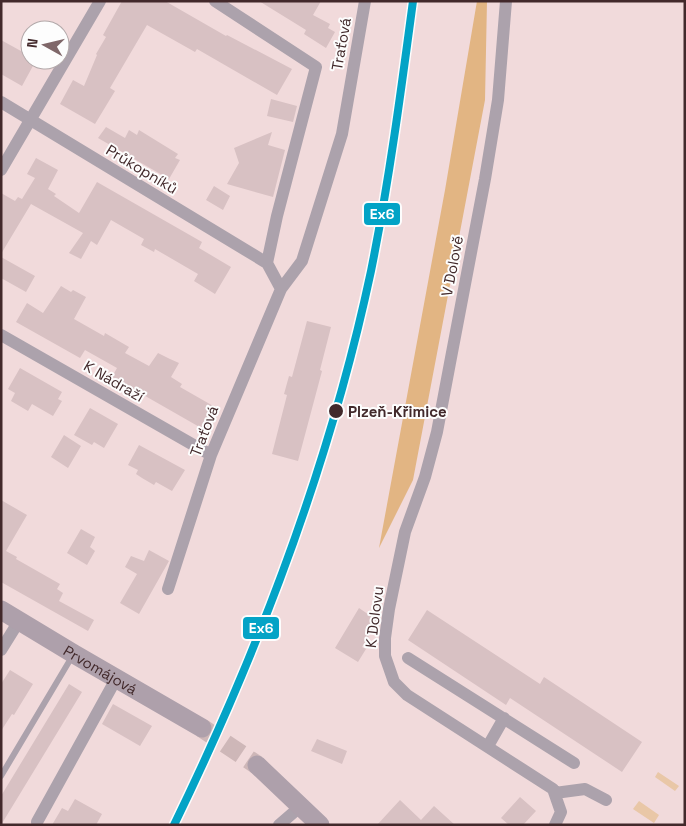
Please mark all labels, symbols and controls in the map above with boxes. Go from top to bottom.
street label: Traťová [327,16,355,72]
north arrow [20,20,70,70]
text: N [23,37,42,49]
street label: Průkopníků [103,140,181,198]
line badge: Ex6 [363,202,401,226]
text: Ex6 [370,205,395,223]
street label: V Dolově [437,234,467,298]
street label: K Nádraží [80,356,148,406]
street label: Traťová [186,402,223,459]
marker: Plzeň-Křimice [327,402,345,420]
place label: Plzeň-Křimice [348,402,447,421]
street label: K Dolovu [361,585,387,649]
line badge: Ex6 [242,616,280,640]
text: Ex6 [249,619,274,637]
street label: Prvomájová [60,640,141,698]

